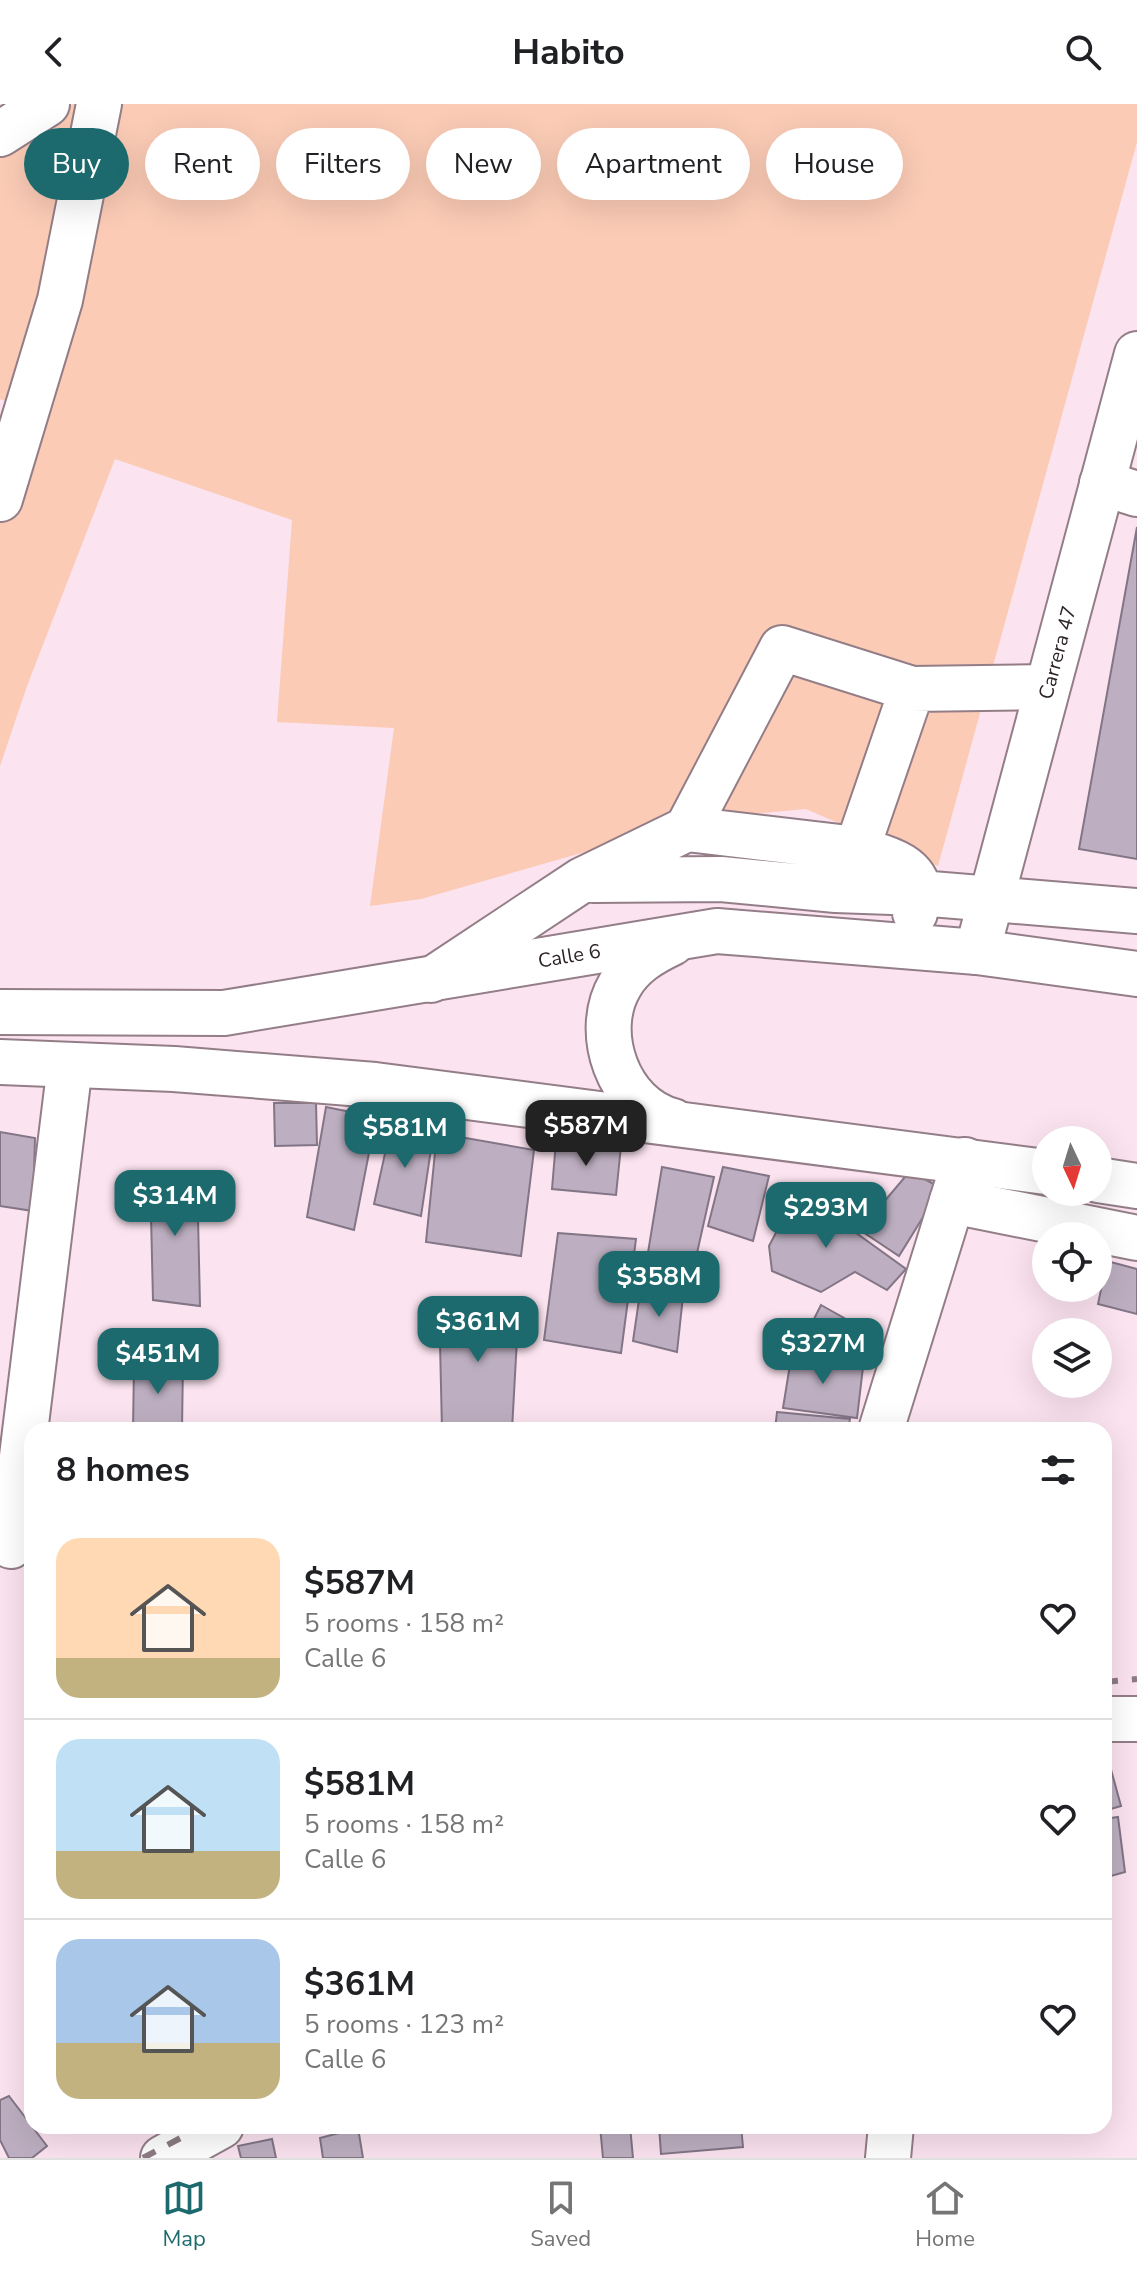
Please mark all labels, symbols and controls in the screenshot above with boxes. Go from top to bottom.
text: Habito [512,28,625,77]
icon: back [32,30,76,74]
icon: search [1061,30,1105,74]
chip: Buy [24,128,129,200]
chip: Rent [145,128,260,200]
chip: Filters [276,128,410,200]
chip: New [426,128,541,200]
chip: Apartment [557,128,750,200]
chip: House [766,128,903,200]
street label: Carrera 47 [1032,603,1083,702]
street label: Calle 6 [536,938,603,975]
pin: $587M [530,1100,642,1168]
pin: $581M [349,1102,461,1170]
text: $587M [544,1108,628,1143]
text: $581M [363,1110,447,1145]
north arrow [1032,1126,1112,1206]
map controls [1032,1126,1112,1398]
pin: $314M [119,1170,231,1238]
text: $314M [133,1178,217,1213]
pin: $293M [770,1182,882,1250]
text: $293M [784,1190,868,1225]
button: locate [1032,1222,1112,1302]
pin: $358M [603,1251,715,1319]
text: $358M [617,1259,701,1294]
pin: $361M [422,1296,534,1364]
text: $361M [436,1304,520,1339]
pin: $327M [767,1318,879,1386]
button: layers [1032,1318,1112,1398]
text: $327M [781,1326,865,1361]
pin: $451M [102,1328,214,1396]
text: $451M [116,1336,200,1371]
text: 8 homes [56,1447,190,1493]
icon: filters [1036,1448,1080,1492]
text: $587M [304,1560,415,1606]
icon: home [120,1570,216,1666]
icon: heart [1036,1596,1080,1640]
text: 5 rooms · 158 m² [304,1606,504,1641]
text: Calle 6 [304,1641,386,1676]
text: $581M [304,1761,415,1807]
icon: home [120,1771,216,1867]
icon: heart [1036,1797,1080,1841]
text: 5 rooms · 158 m² [304,1807,504,1842]
text: Calle 6 [304,1842,386,1877]
text: $361M [304,1961,415,2007]
icon: home [120,1971,216,2067]
icon: heart [1036,1997,1080,2041]
text: 5 rooms · 123 m² [304,2007,504,2042]
text: Calle 6 [304,2042,386,2077]
tab: Map [162,2176,206,2254]
tab: Saved [530,2176,591,2254]
tab: Home [915,2176,975,2254]

